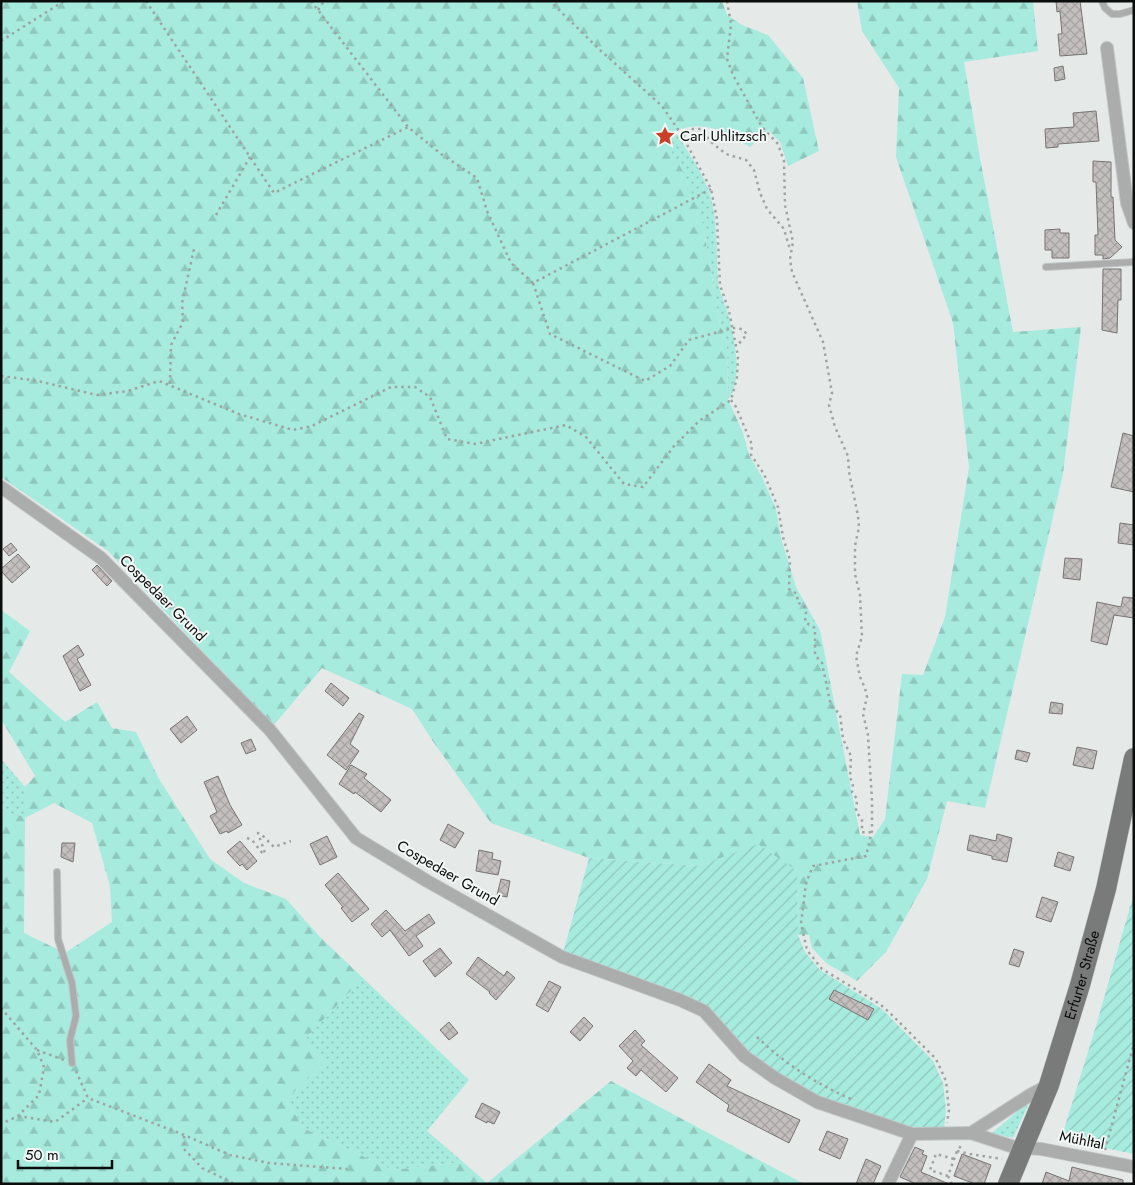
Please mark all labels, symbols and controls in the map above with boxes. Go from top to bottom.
place icon: Carl Uhlitzsch [654,125,676,147]
place label: Carl Uhlitzsch [680,125,767,147]
street label: Cospedaer Grund [115,550,211,646]
street label: Cospedaer Grund [393,835,503,911]
street label: Erfurter Straße [1059,928,1105,1023]
street label: Mühltal [1058,1125,1106,1155]
scale bar [18,1138,111,1170]
text: 50 m [25,1144,59,1166]

